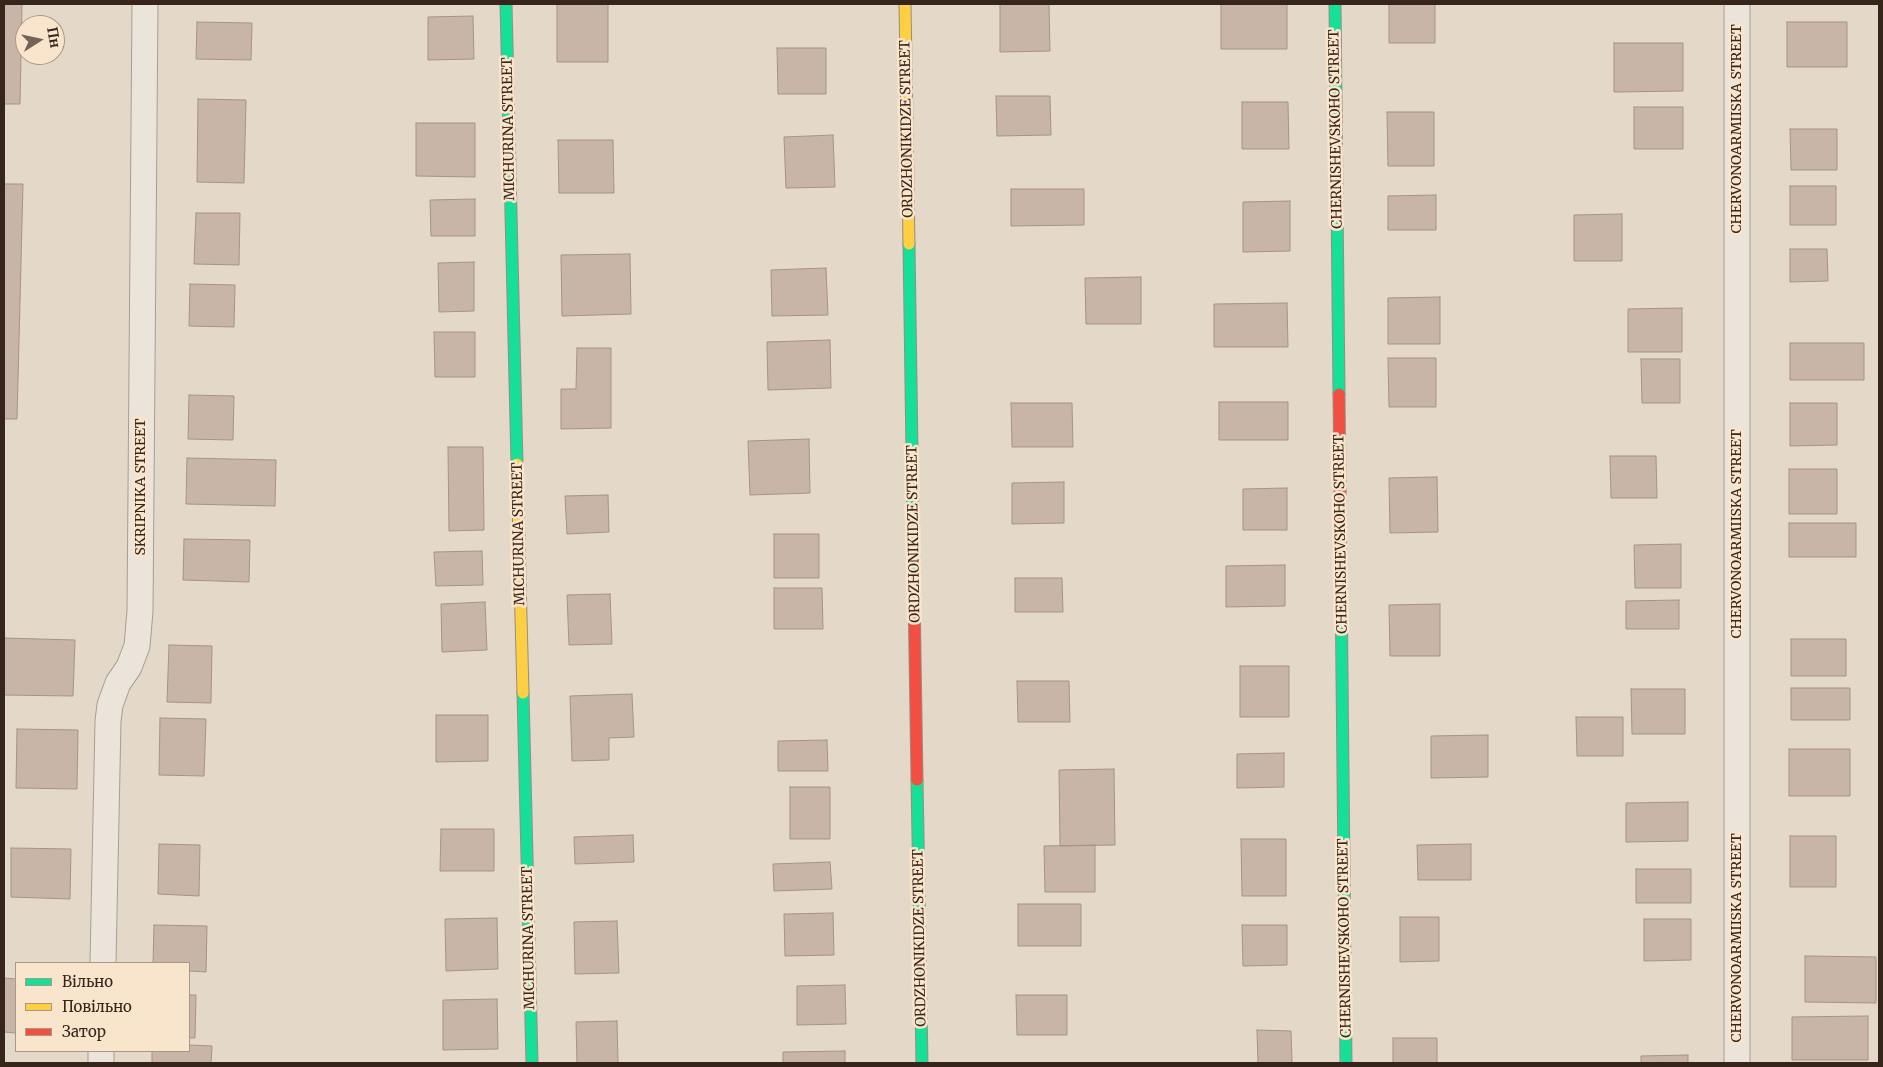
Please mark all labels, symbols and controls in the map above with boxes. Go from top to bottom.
north arrow [15,15,65,65]
street label: CHERVONOARMIISKA STREET [1729,24,1745,234]
text: Пн [43,26,64,49]
street label: CHERNISHEVSKOHO STREET [1326,29,1346,229]
street label: ORDZHONIKIDZE STREET [897,40,917,218]
street label: MICHURINA STREET [499,57,519,201]
street label: SKRIPNIKA STREET [133,418,149,556]
street label: CHERVONOARMIISKA STREET [1729,429,1745,639]
street label: CHERNISHEVSKOHO STREET [1331,434,1351,634]
street label: ORDZHONIKIDZE STREET [904,445,924,623]
street label: MICHURINA STREET [509,462,529,606]
street label: CHERVONOARMIISKA STREET [1729,833,1745,1043]
street label: CHERNISHEVSKOHO STREET [1335,838,1355,1038]
street label: ORDZHONIKIDZE STREET [910,849,930,1027]
street label: MICHURINA STREET [519,866,539,1010]
legend [15,962,190,1052]
text: Вільно [62,972,113,991]
text: Повільно [62,997,132,1016]
text: Затор [62,1022,106,1041]

